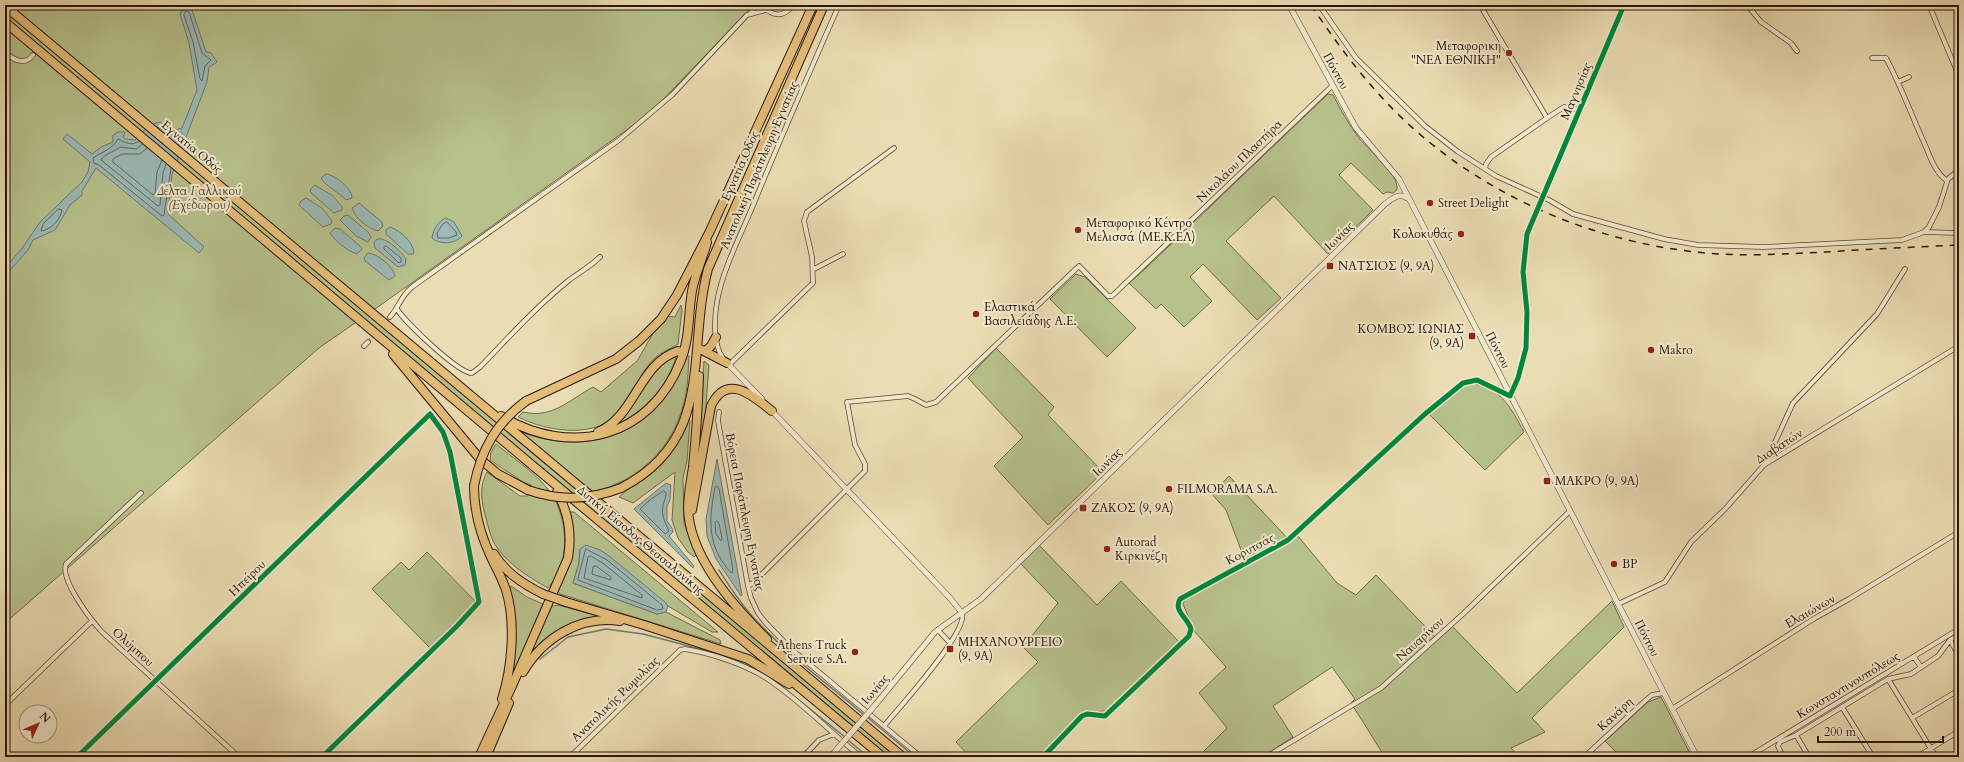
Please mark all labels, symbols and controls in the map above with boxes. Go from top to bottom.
place label: Μεταφορικη "ΝΕΑ ΕΘΝΙΚΗ" [1411,38,1501,68]
marker: Μεταφορικη "ΝΕΑ ΕΘΝΙΚΗ" [1504,48,1514,58]
street label: Πόντου [1319,50,1353,92]
street label: Μαγνησίας [1557,60,1596,123]
street label: Ανατολική Παράπλευρη Εγνατίας [716,79,803,252]
street label: Νικολάου Πλαστήρα [1193,115,1286,206]
street label: Εγνατία Οδός [157,117,226,178]
street label: Εγνατία Οδός [717,128,764,204]
park label: Δέλτα Γαλλικού (Εχέδωρου) [157,183,241,213]
place label: Street Delight [1438,195,1509,211]
marker: Street Delight [1425,198,1435,208]
place label: Μεταφορικό Κέντρο Μελισσά (ΜΕ.Κ.ΕΛ) [1086,215,1195,245]
street label: Ιωνίας [1321,218,1357,254]
marker: Μεταφορικό Κέντρο Μελισσά (ΜΕ.Κ.ΕΛ) [1073,225,1083,235]
place label: Κολοκυθάς [1393,226,1453,242]
marker: Κολοκυθάς [1456,229,1466,239]
place label: ΝΑΤΣΙΟΣ (9, 9Α) [1338,258,1434,274]
marker: ΝΑΤΣΙΟΣ (9, 9Α) [1325,261,1335,271]
place label: Ελαστικά Βασιλειάδης Α.Ε. [984,299,1077,329]
marker: Ελαστικά Βασιλειάδης Α.Ε. [971,309,981,319]
place label: ΚΟΜΒΟΣ ΙΩΝΙΑΣ (9, 9Α) [1357,321,1464,351]
street label: Πόντου [1482,329,1514,371]
marker: ΚΟΜΒΟΣ ΙΩΝΙΑΣ (9, 9Α) [1467,331,1477,341]
place label: Makro [1659,342,1693,358]
marker: Makro [1646,345,1656,355]
street label: Διαβατών [1752,425,1806,467]
street label: Βόρεια Παράπλευρη Εγνατίας [721,431,768,593]
street label: Ιωνίας [1089,444,1125,480]
place label: ΜΑΚΡΟ (9, 9Α) [1555,473,1639,489]
marker: ΜΑΚΡΟ (9, 9Α) [1542,476,1552,486]
place label: FILMORAMA S.A. [1177,481,1277,497]
street label: Δυτική Είσοδος Θεσσαλονίκης [574,482,708,598]
marker: FILMORAMA S.A. [1164,484,1174,494]
place label: ΖΑΚΟΣ (9, 9Α) [1091,500,1174,516]
marker: ΖΑΚΟΣ (9, 9Α) [1078,503,1088,513]
street label: Κορυτσάς [1223,529,1277,569]
place label: Autorad Κιρκινέζη [1115,534,1167,564]
marker: Autorad Κιρκινέζη [1102,544,1112,554]
street label: Ηπείρου [225,556,269,600]
place label: BP [1622,556,1637,572]
marker: BP [1609,559,1619,569]
street label: Ελαιώνων [1782,590,1838,632]
street label: Ναυαρίνου [1393,613,1447,665]
street label: Πόντου [1631,617,1663,659]
street label: Ολύμπου [109,624,157,670]
place label: ΜΗΧΑΝΟΥΡΓΕΙΟ (9, 9Α) [958,634,1062,664]
place label: Athens Truck Service S.A. [777,637,848,667]
marker: ΜΗΧΑΝΟΥΡΓΕΙΟ (9, 9Α) [945,644,955,654]
marker: Athens Truck Service S.A. [850,647,860,657]
street label: Κωνσταντινουπόλεως [1793,648,1903,722]
street label: Ανατολικής Ρωμυλίας [568,653,662,745]
street label: Ιωνίας [858,670,892,708]
street label: Κανάρη [1594,694,1636,734]
north arrow [18,704,58,744]
text: N [36,709,54,726]
scale bar [1818,718,1943,744]
text: 200 m [1824,724,1857,740]

